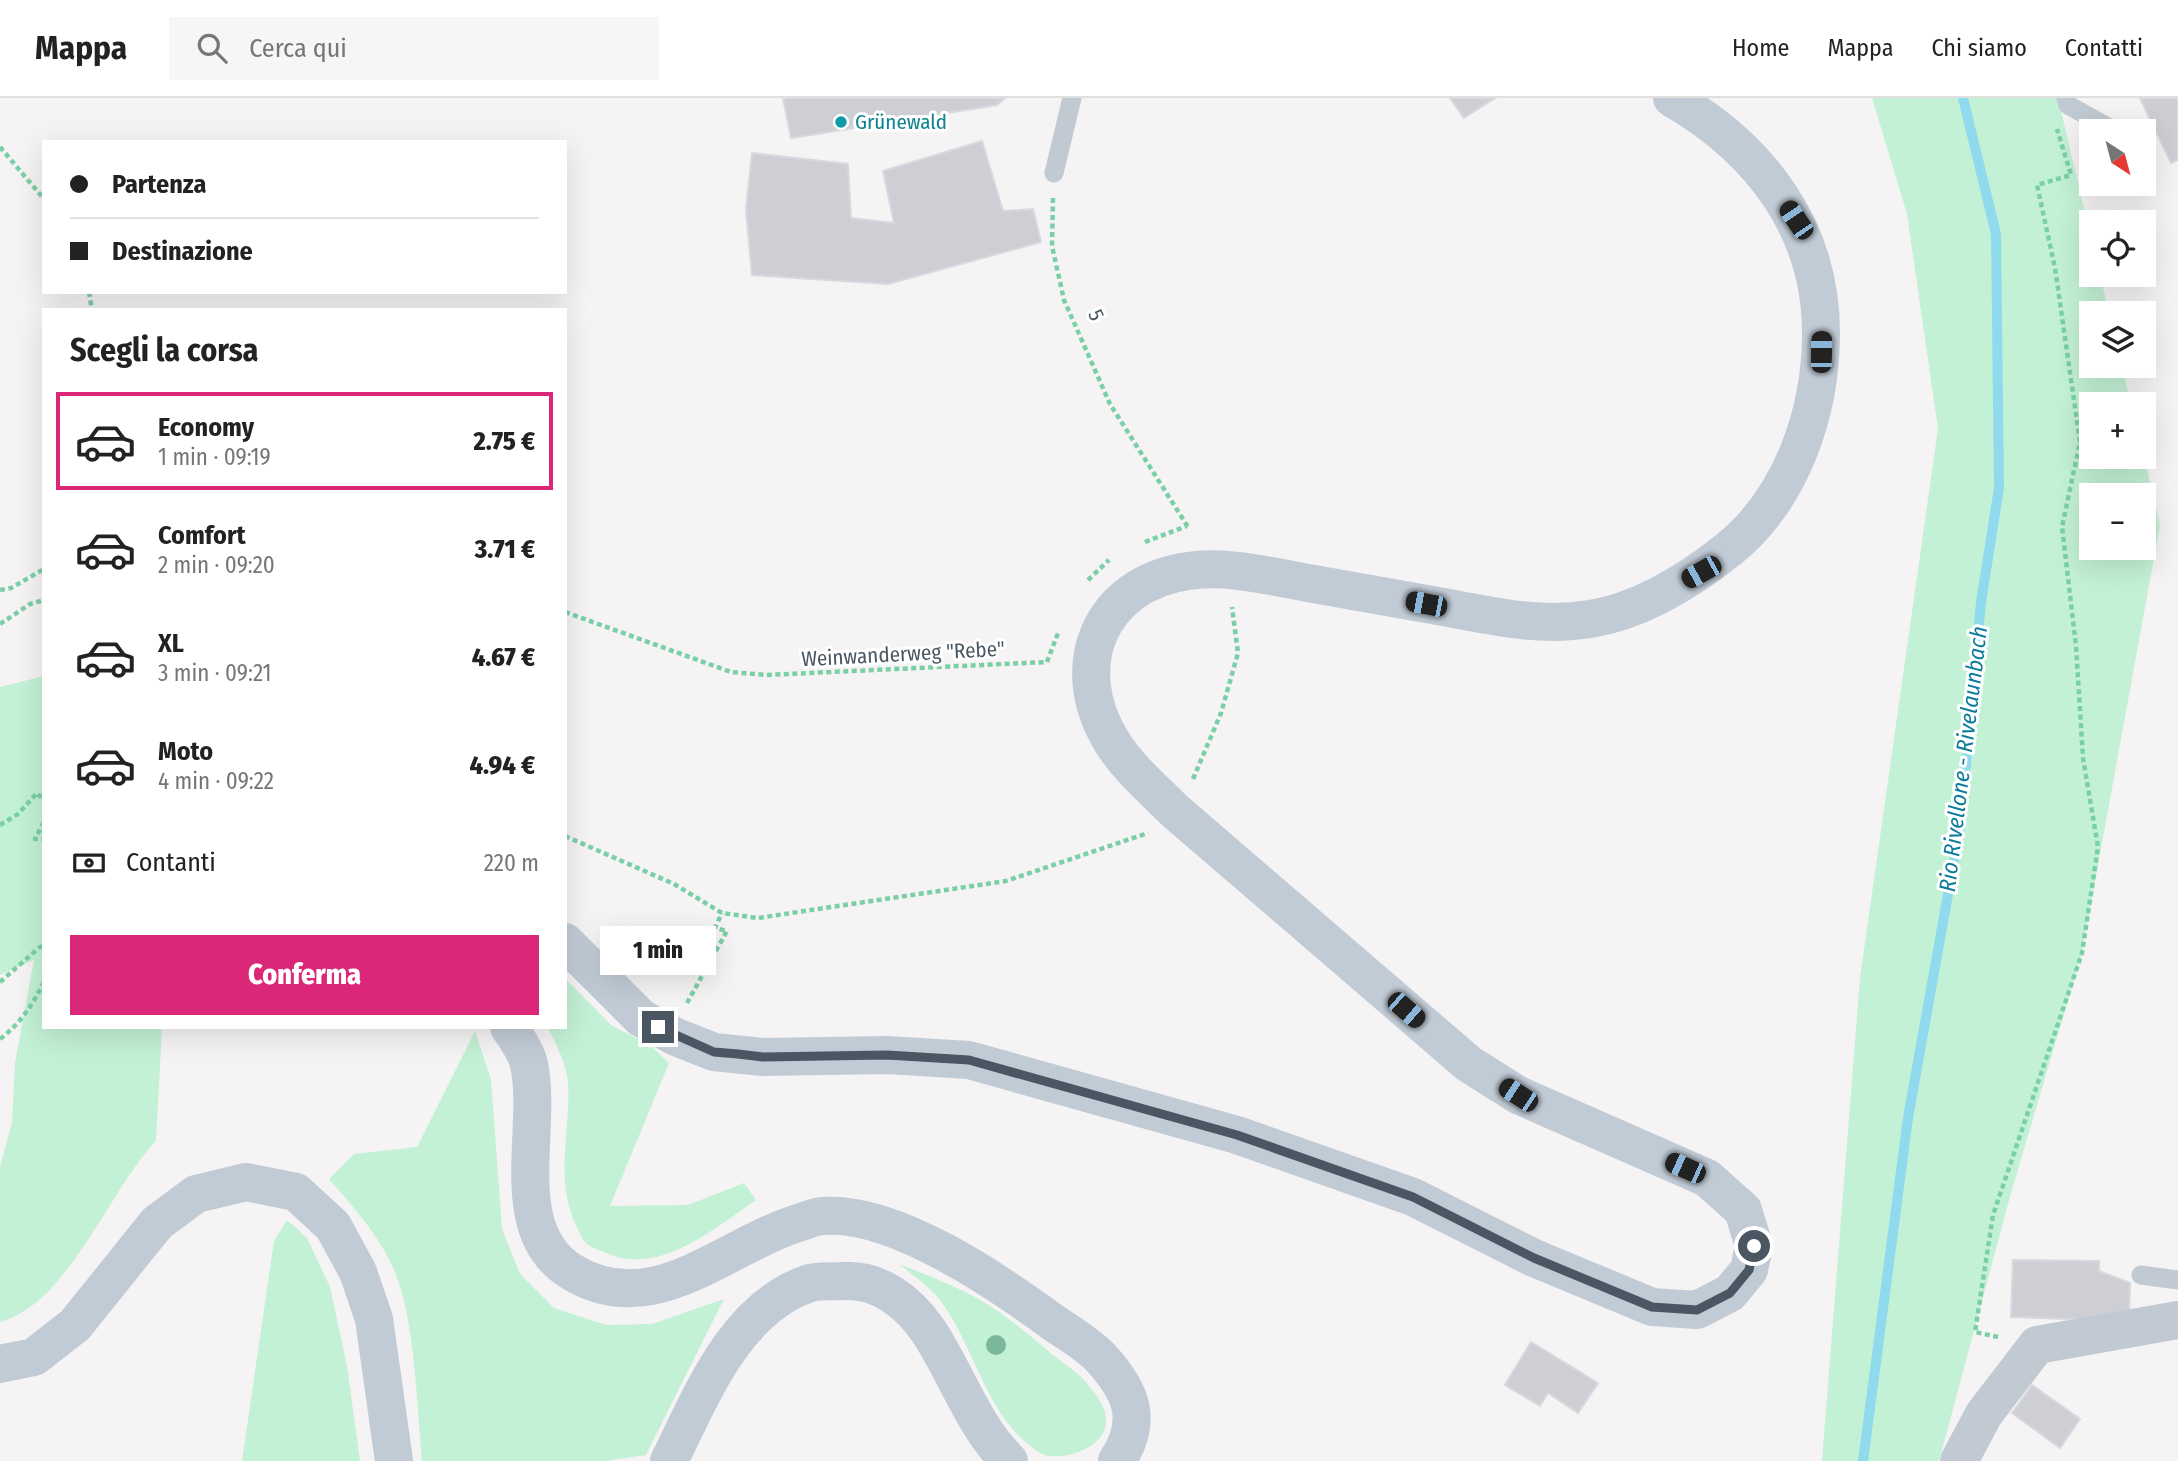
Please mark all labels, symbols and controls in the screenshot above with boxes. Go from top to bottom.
search box [169,17,659,80]
text: Mappa [35,28,127,68]
icon: search [193,29,231,67]
text: Cerca qui [249,33,347,64]
text: Home [1732,34,1789,62]
text: Mappa [1827,34,1893,62]
text: Chi siamo [1931,34,2027,62]
text: Contatti [2065,34,2143,62]
place label: Grünewald [855,109,947,135]
marker: Grünewald [833,114,849,130]
north arrow [2079,119,2156,196]
map controls [2079,119,2156,560]
text: Partenza [112,169,206,200]
car [1776,197,1817,243]
button: locate [2079,210,2156,287]
text: Destinazione [112,236,253,267]
button: layers [2079,301,2156,378]
street label: 5 [1082,305,1110,325]
text: Scegli la corsa [70,331,258,369]
car [1811,331,1832,373]
button: + [2079,392,2156,469]
icon: car [74,410,137,473]
text: Economy [158,412,254,443]
text: 2.75 € [473,426,535,457]
text: 1 min · 09:19 [158,443,271,471]
button: − [2079,483,2156,560]
icon: car [74,518,137,581]
text: Comfort [158,520,246,551]
text: 3.71 € [475,534,535,565]
text: 2 min · 09:20 [158,551,275,579]
car [1678,553,1725,591]
car [1404,590,1449,618]
water label: Rio Rivellone - Rivelaunbach [1933,624,1993,894]
icon: car [74,626,137,689]
text: XL [158,628,184,659]
street label: Weinwanderweg "Rebe" [801,636,1005,672]
text: 4.67 € [472,642,535,673]
text: 3 min · 09:21 [158,659,272,687]
icon: car [74,734,137,797]
text: Moto [158,736,213,767]
text: 4.94 € [470,750,535,781]
text: 4 min · 09:22 [158,767,274,795]
icon: cash [70,844,108,882]
text: Contanti [126,847,216,878]
text: 220 m [484,849,539,877]
callout: 1 min [600,926,716,974]
button: Conferma [70,935,539,1015]
text: 1 min [633,936,683,964]
car [1384,988,1429,1032]
route end [642,1011,674,1043]
car [1495,1075,1542,1115]
car [1662,1150,1709,1186]
route start [1738,1230,1770,1262]

